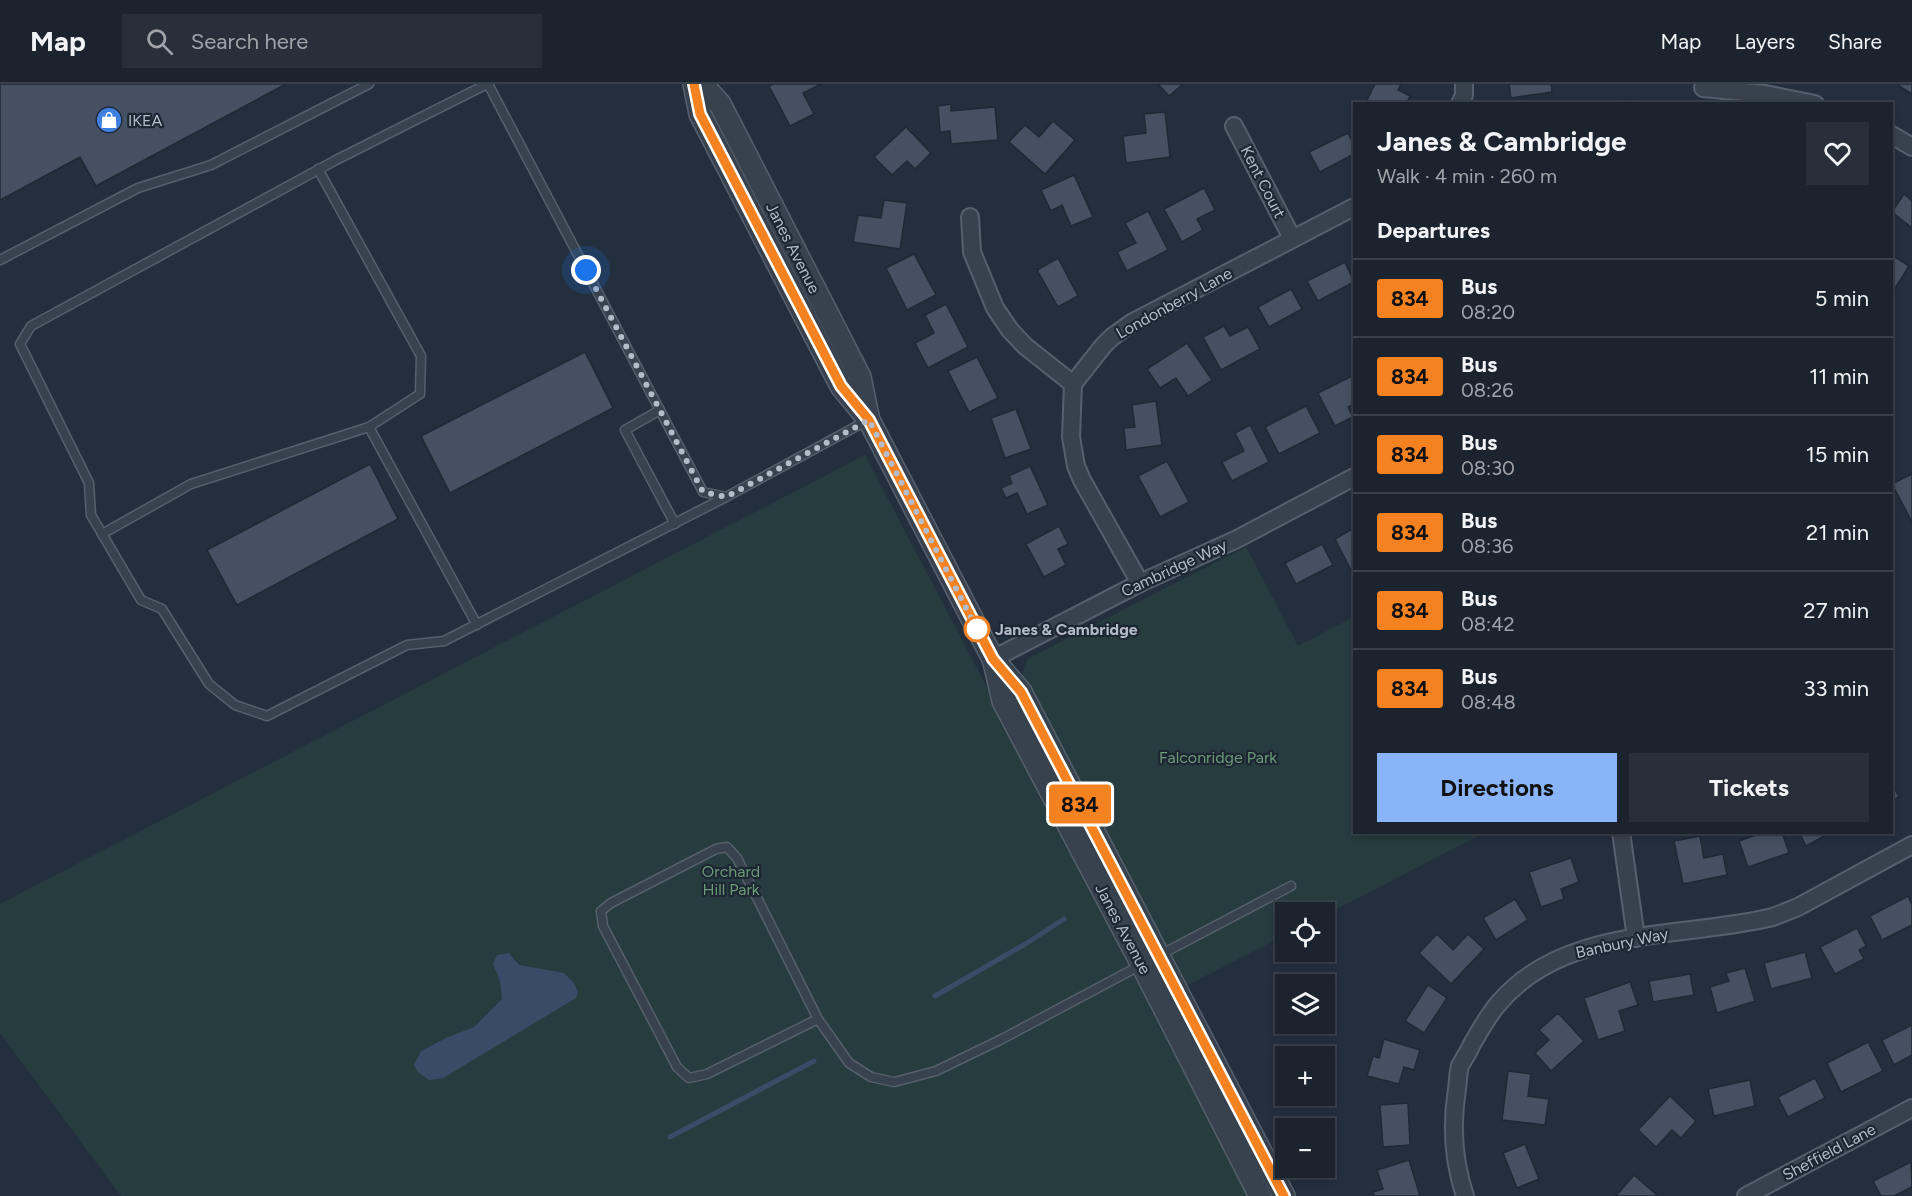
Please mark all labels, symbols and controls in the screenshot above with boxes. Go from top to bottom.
search box [122,14,542,68]
text: Map [30,24,86,58]
icon: search [143,25,176,58]
text: Search here [191,28,308,55]
text: Map [1661,29,1701,54]
text: Layers [1734,29,1795,54]
text: Share [1828,29,1882,54]
shop icon: IKEA [94,105,124,135]
place label: IKEA [128,111,163,130]
button: heart [1806,122,1869,185]
text: Janes & Cambridge [1377,124,1627,158]
street label: Kent Court [1237,143,1289,221]
text: Walk · 4 min · 260 m [1377,164,1557,188]
street label: Janes Avenue [762,199,824,297]
text: Departures [1377,217,1490,244]
your location [571,255,601,285]
street label: Londonberry Lane [1113,263,1235,343]
text: Bus [1461,273,1497,300]
text: 5 min [1815,285,1869,312]
text: 834 [1391,286,1429,311]
text: 08:20 [1461,300,1515,324]
text: Bus [1461,351,1497,378]
text: 11 min [1809,363,1869,390]
text: 834 [1391,364,1429,389]
text: 08:26 [1461,378,1514,402]
text: Bus [1461,429,1497,456]
text: 15 min [1806,441,1869,468]
text: 834 [1391,442,1429,467]
text: 08:30 [1461,456,1515,480]
text: Bus [1461,507,1497,534]
text: 21 min [1806,519,1869,546]
text: 834 [1391,520,1429,545]
text: 08:36 [1461,534,1513,558]
street label: Cambridge Way [1118,535,1230,601]
text: Bus [1461,585,1497,612]
text: 27 min [1803,597,1869,624]
text: 834 [1391,598,1429,623]
text: 08:42 [1461,612,1515,636]
marker: Janes & Cambridge [964,616,990,642]
place label: Janes & Cambridge [995,620,1138,639]
text: Bus [1461,663,1497,690]
text: 33 min [1804,675,1869,702]
text: 834 [1391,676,1429,701]
text: 08:48 [1461,690,1516,714]
park label: Falconridge Park [1159,748,1277,767]
button: Directions [1377,753,1617,822]
button: Tickets [1629,753,1869,822]
line badge: 834 [1046,784,1114,824]
text: 834 [1061,792,1099,817]
park label: Orchard Hill Park [702,862,760,899]
street label: Janes Avenue [1091,881,1155,978]
map controls [1275,902,1335,1178]
button: locate [1275,902,1335,962]
street label: Banbury Way [1574,924,1671,962]
button: layers [1275,974,1335,1034]
button: + [1275,1046,1335,1106]
button: − [1275,1118,1335,1178]
street label: Sheffield Lane [1779,1119,1879,1185]

